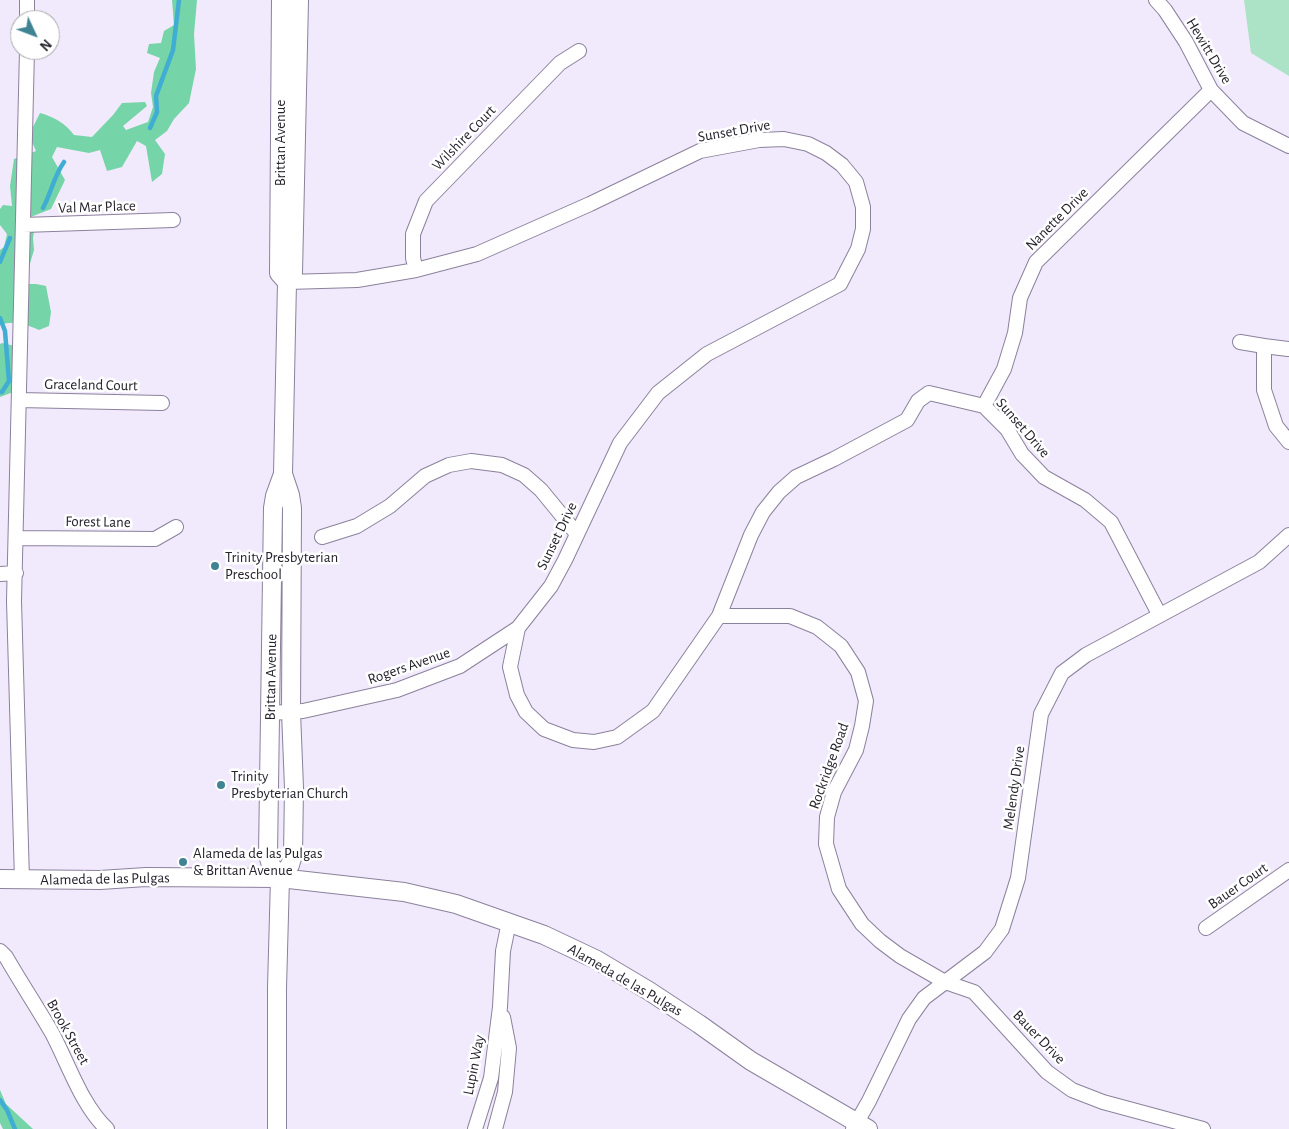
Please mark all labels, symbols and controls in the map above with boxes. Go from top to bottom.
north arrow [10,10,60,60]
street label: Hewitt Drive [1182,15,1236,87]
text: N [37,36,54,53]
street label: Brittan Avenue [271,100,289,186]
street label: Wilshire Court [428,102,500,174]
street label: Sunset Drive [696,116,772,146]
street label: Nanette Drive [1022,184,1092,254]
street label: Val Mar Place [58,197,136,217]
street label: Graceland Court [44,375,138,395]
street label: Sunset Drive [992,394,1054,462]
street label: Sunset Drive [533,499,581,573]
street label: Forest Lane [65,512,131,532]
place label: Trinity Presbyterian Preschool [225,548,338,583]
marker: Trinity Presbyterian Preschool [209,560,221,572]
street label: Brittan Avenue [261,634,281,720]
street label: Rogers Avenue [365,643,453,689]
street label: Rockridge Road [805,720,853,812]
street label: Melendy Drive [999,745,1029,831]
place label: Trinity Presbyterian Church [231,767,348,802]
marker: Trinity Presbyterian Church [215,779,227,791]
place label: Alameda de las Pulgas & Brittan Avenue [193,844,323,879]
marker: Alameda de las Pulgas & Brittan Avenue [177,856,189,868]
street label: Bauer Court [1205,859,1271,913]
street label: Alameda de las Pulgas [40,869,170,889]
street label: Alameda de las Pulgas [564,940,686,1020]
street label: Brook Street [43,996,93,1068]
street label: Bauer Drive [1009,1006,1069,1068]
street label: Lupin Way [459,1033,489,1097]

